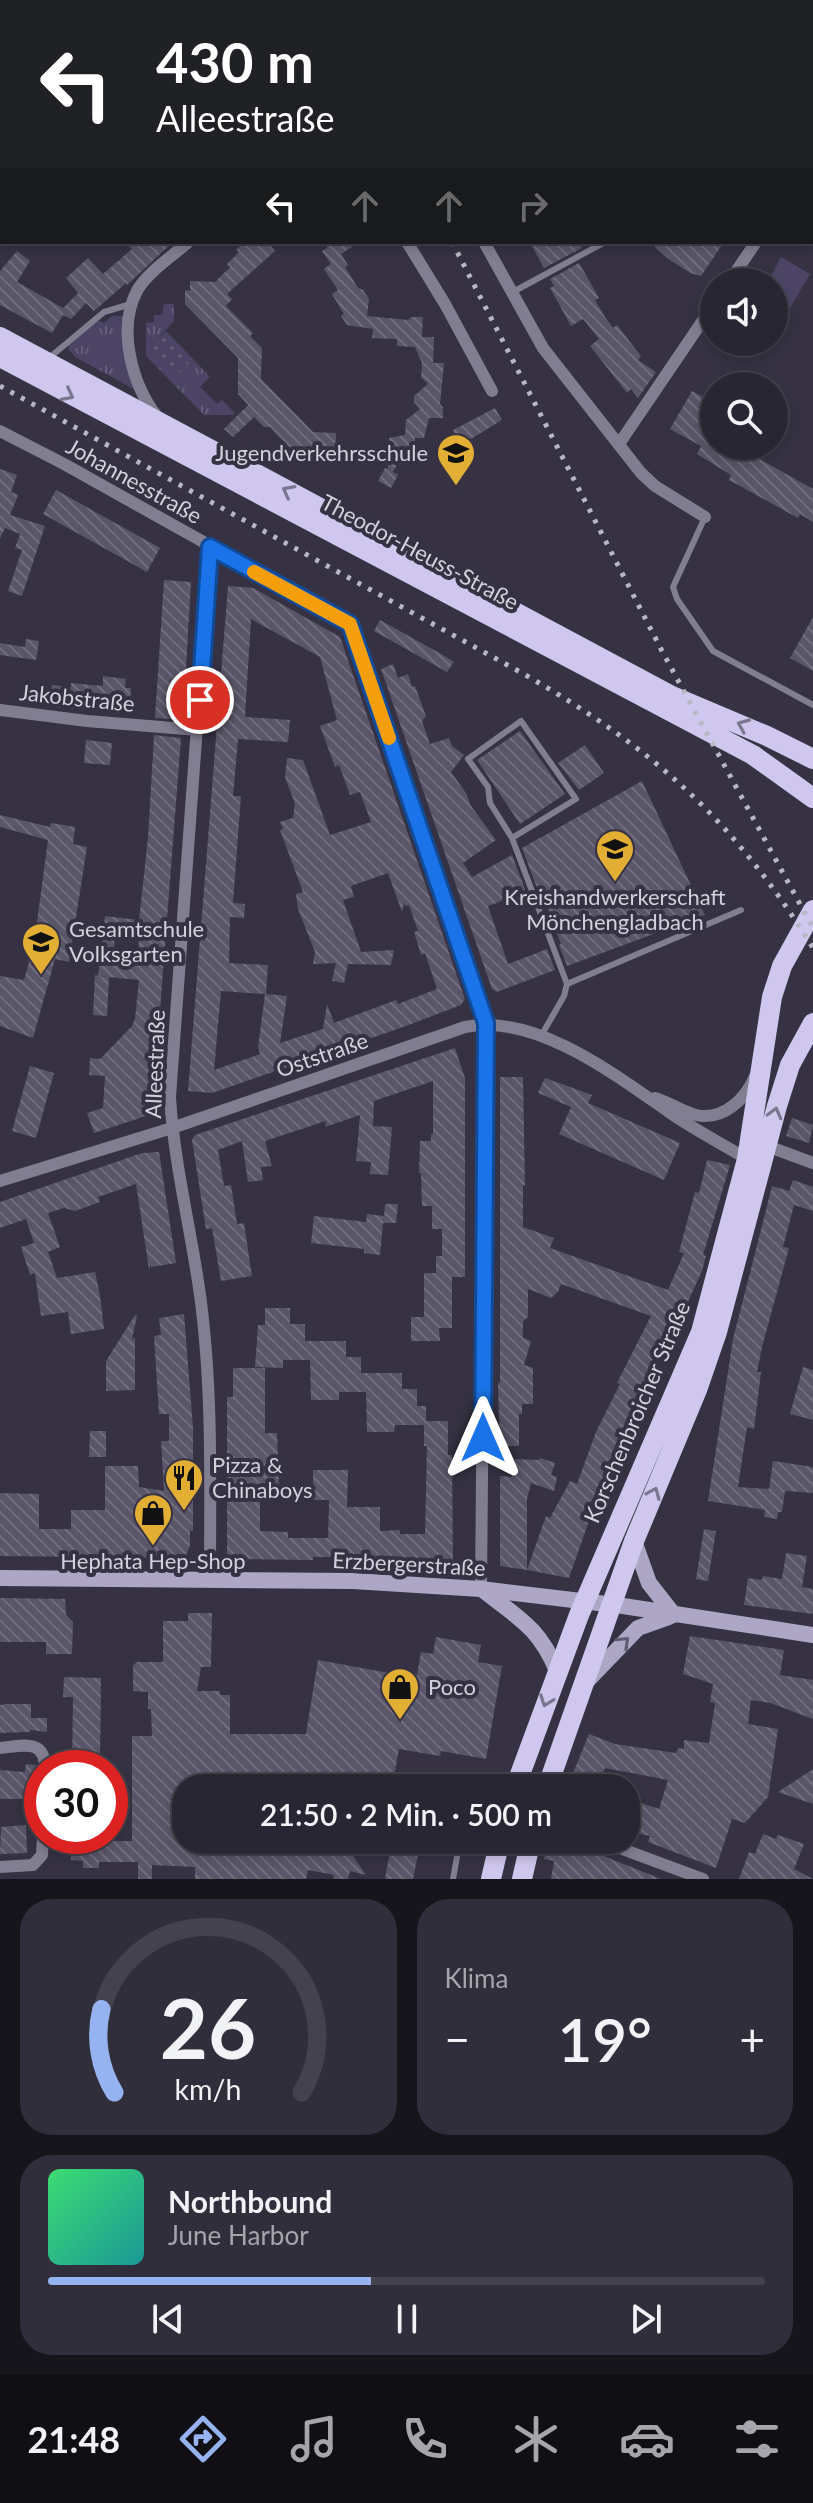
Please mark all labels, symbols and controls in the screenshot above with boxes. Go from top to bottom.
text: 430 m [156,28,314,95]
icon: left [24,32,128,136]
text: Alleestraße [156,96,334,140]
icon: left [259,184,303,228]
icon: ahead [343,184,387,228]
icon: ahead [427,184,471,228]
icon: right [511,184,555,228]
map controls [700,268,788,460]
button: sound [700,268,788,356]
button: search [700,372,788,460]
one-way arrow [60,385,75,400]
street label: Johannesstraße [62,432,207,529]
school or university icon: Jugendverkehrsschule [435,432,477,487]
place label: Jugendverkehrsschule [215,439,428,466]
one-way arrow [282,485,296,501]
street label: Theodor-Heuss-Straße [317,488,524,615]
pin [166,666,234,734]
street label: Jakobstraße [18,678,136,717]
icon: arrive [178,678,222,722]
one-way arrow [736,719,751,735]
school or university icon: Kreishandwerkerschaft Mönchengladbach [594,828,636,883]
place label: Kreishandwerkerschaft Mönchengladbach [504,883,726,935]
place label: Gesamtschule Volksgarten [69,915,204,967]
school or university icon: Gesamtschule Volksgarten [20,921,62,976]
street label: Alleestraße [139,1009,170,1119]
street label: Oststraße [272,1026,371,1083]
one-way arrow [766,1107,783,1121]
street label: Korschenbroicher Straße [578,1297,695,1527]
position arrow [441,1396,525,1480]
place label: Pizza & Chinaboys [212,1451,313,1503]
restaurant icon: Pizza & Chinaboys [163,1457,205,1512]
one-way arrow [645,1487,661,1502]
shop icon: Hephata Hep-Shop [132,1492,174,1547]
street label: Erzbergerstraße [332,1546,486,1581]
place label: Hephata Hep-Shop [60,1547,246,1574]
one-way arrow [615,1636,629,1651]
shop icon: Poco [379,1666,421,1721]
place label: Poco [428,1673,476,1700]
one-way arrow [539,1693,556,1707]
speed limit sign: 30 [24,1750,128,1854]
text: 21:50 · 2 Min. · 500 m [260,1796,552,1832]
text: Klima [445,1962,508,1994]
text: 26 [160,1977,257,2077]
text: 19° [558,2003,652,2075]
text: − [445,2013,470,2065]
text: + [739,2013,765,2065]
text: km/h [175,2072,242,2106]
text: Northbound [168,2183,332,2219]
text: June Harbor [168,2219,309,2251]
icon: previous [146,2297,190,2341]
icon: pause [385,2297,429,2341]
icon: next [624,2297,668,2341]
icon: directions [175,2411,231,2467]
icon: music [286,2411,342,2467]
icon: phone [397,2411,453,2467]
icon: climate [508,2411,564,2467]
icon: car [619,2411,675,2467]
icon: filters [729,2411,785,2467]
text: 21:48 [27,2417,120,2461]

